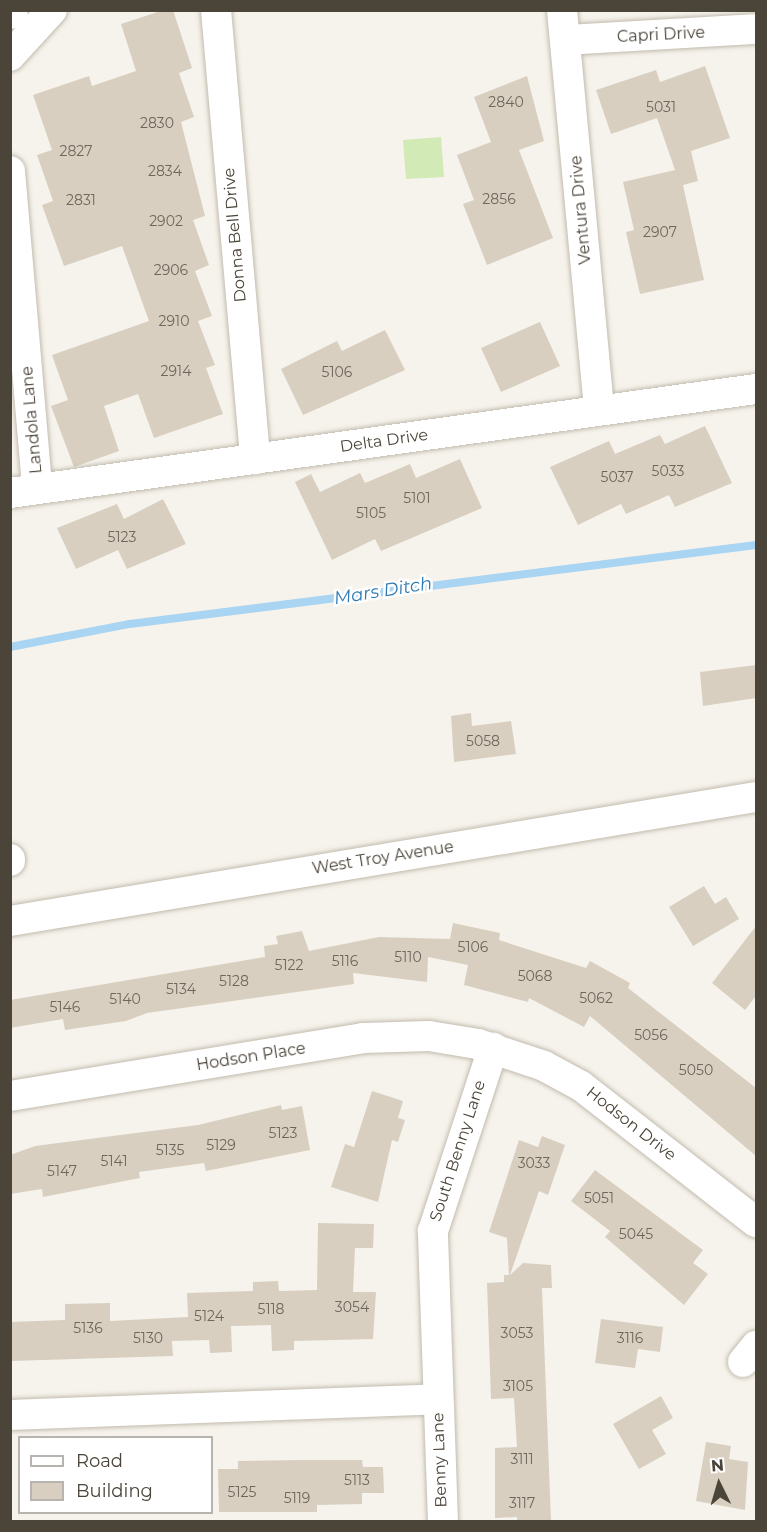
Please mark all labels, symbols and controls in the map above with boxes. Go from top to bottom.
street label: Capri Drive [616,23,706,47]
house number: 2840 [488,94,524,110]
house number: 5031 [646,99,676,115]
house number: 2830 [140,115,174,131]
house number: 2827 [59,143,93,159]
street label: Ventura Drive [567,155,595,265]
house number: 2834 [148,163,182,179]
street label: Donna Bell Drive [220,167,250,303]
house number: 2856 [482,191,516,207]
house number: 2831 [66,192,96,208]
house number: 2902 [149,213,183,229]
house number: 2907 [643,224,677,240]
house number: 2906 [154,262,188,278]
house number: 2910 [159,313,189,329]
house number: 2914 [161,363,191,379]
house number: 5106 [322,364,352,380]
street label: Landola Lane [18,365,46,475]
street label: Delta Drive [339,425,429,457]
house number: 5033 [652,463,684,479]
house number: 5037 [600,469,634,485]
house number: 5101 [403,490,431,506]
house number: 5105 [356,505,386,521]
house number: 5123 [108,529,136,545]
water label: Mars Ditch [332,573,434,609]
house number: 5058 [466,733,500,749]
street label: West Troy Avenue [311,837,455,879]
house number: 5106 [458,939,488,955]
house number: 5110 [394,949,422,965]
house number: 5116 [332,953,358,969]
house number: 5122 [275,957,303,973]
house number: 5068 [518,968,552,984]
house number: 5128 [219,973,249,989]
house number: 5134 [166,981,196,997]
house number: 5062 [579,990,613,1006]
house number: 5140 [109,991,141,1007]
house number: 5146 [50,999,80,1015]
house number: 5056 [634,1027,668,1043]
street label: Hodson Place [195,1039,307,1075]
house number: 5050 [679,1062,713,1078]
street label: South Benny Lane [426,1078,490,1224]
street label: Hodson Drive [582,1083,680,1165]
house number: 5123 [269,1125,297,1141]
house number: 5129 [206,1137,236,1153]
house number: 5135 [156,1142,184,1158]
house number: 5141 [101,1153,127,1169]
house number: 3033 [518,1155,550,1171]
house number: 5147 [47,1163,77,1179]
house number: 5051 [584,1190,614,1206]
house number: 5045 [619,1226,653,1242]
house number: 3054 [335,1299,369,1315]
house number: 5118 [258,1301,284,1317]
house number: 5124 [194,1308,224,1324]
house number: 5136 [73,1320,103,1336]
house number: 3053 [501,1325,533,1341]
house number: 5130 [133,1330,163,1346]
house number: 3116 [617,1330,643,1346]
house number: 3105 [503,1378,533,1394]
street label: Benny Lane [429,1412,451,1508]
legend [18,1436,213,1514]
text: Road [76,1450,123,1472]
house number: 3111 [510,1451,534,1467]
north arrow [689,1454,749,1514]
text: N [710,1456,725,1476]
house number: 5113 [344,1472,370,1488]
text: Building [76,1480,153,1502]
house number: 5125 [228,1484,256,1500]
house number: 5119 [284,1490,310,1506]
house number: 3117 [509,1495,535,1511]

